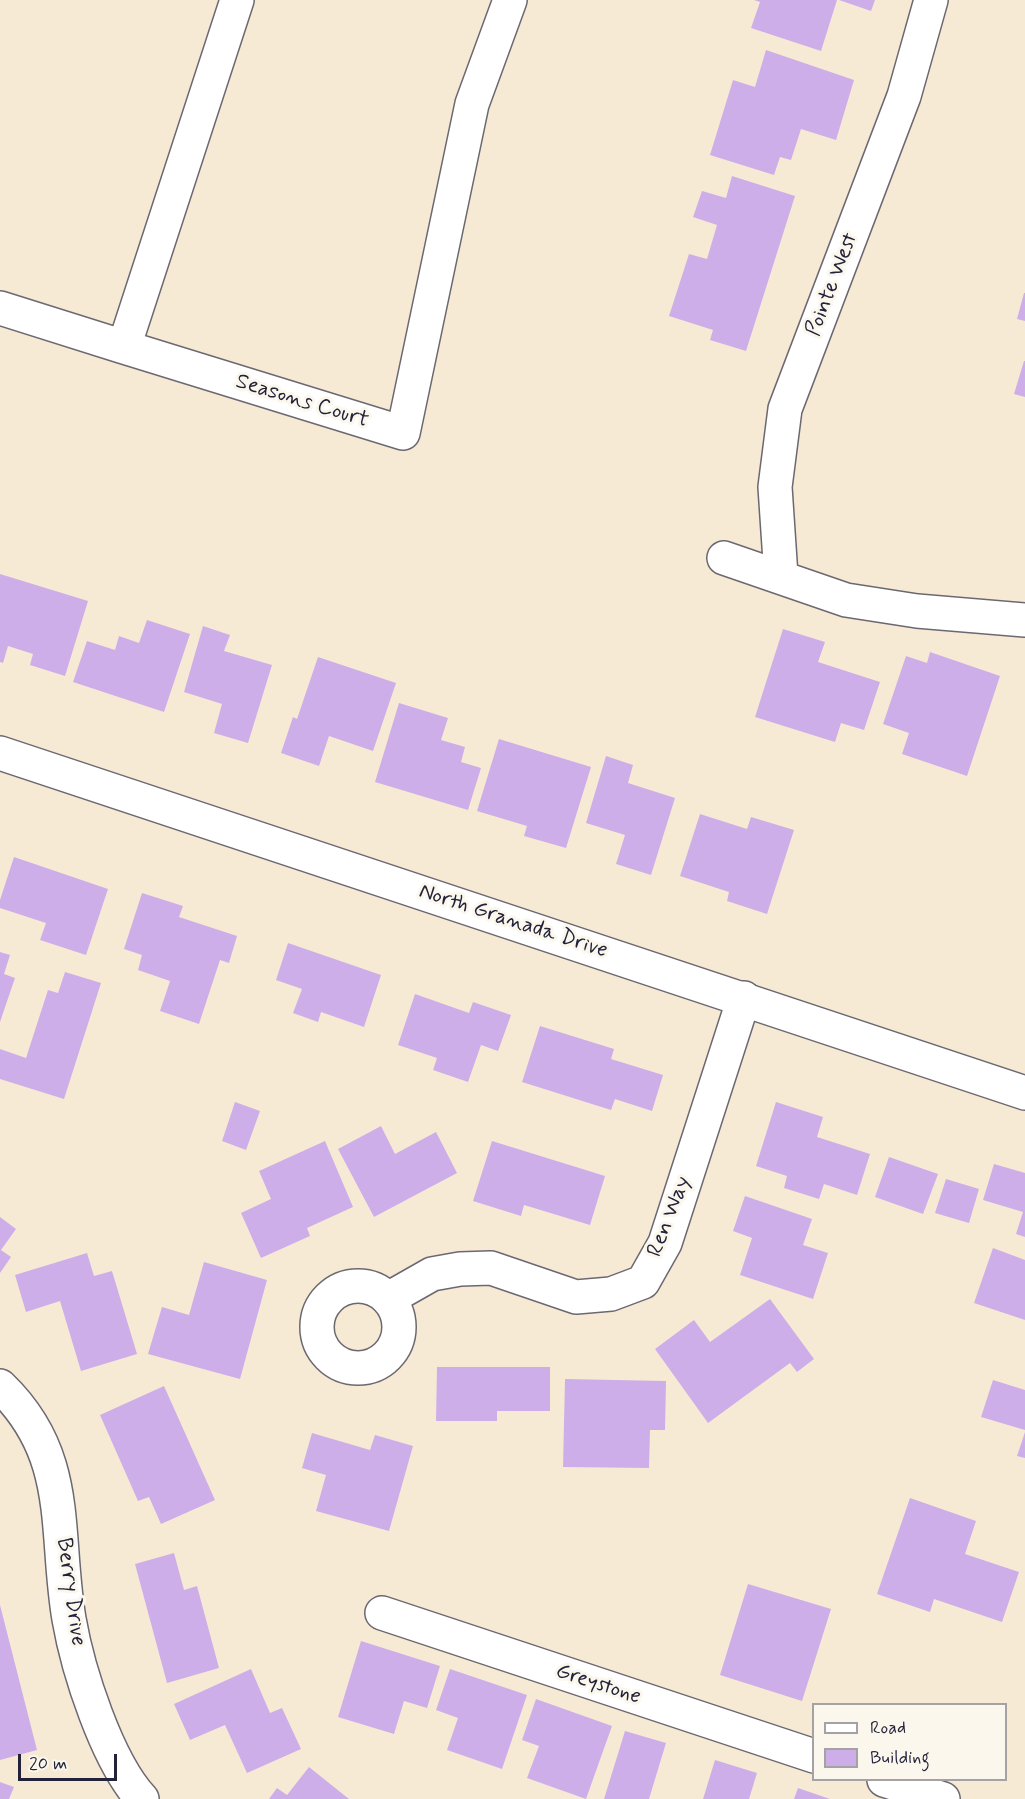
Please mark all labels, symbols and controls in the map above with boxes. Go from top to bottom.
street label: Pointe West [801,230,865,340]
street label: Seasons Court [232,369,372,435]
street label: North Granada Drive [415,879,611,965]
street label: Ren Way [643,1173,697,1261]
street label: Berry Drive [49,1536,91,1648]
street label: Greystone [552,1659,644,1711]
legend [812,1703,1007,1781]
text: Road [870,1716,906,1740]
scale bar [21,1742,120,1780]
text: Building [870,1746,930,1770]
text: 20 m [29,1752,67,1776]

